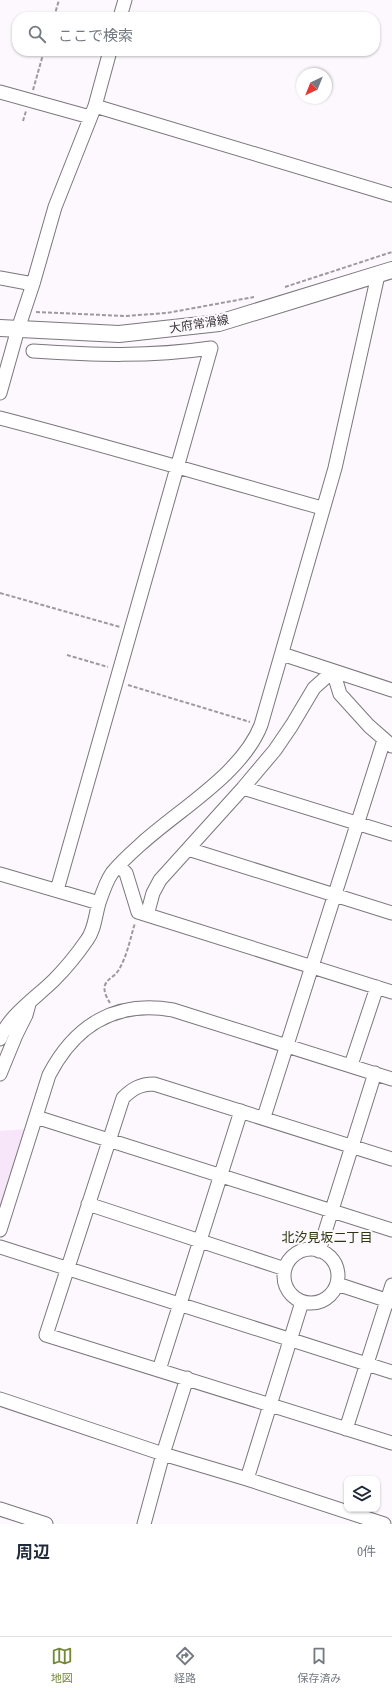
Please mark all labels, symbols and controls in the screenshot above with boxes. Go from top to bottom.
search box [12,12,380,56]
icon: search [26,23,48,45]
text: ここで検索 [58,27,133,44]
north arrow [296,68,332,104]
street label: 大府常滑線 [168,312,230,336]
district label: 北汐見坂二丁目 [281,1230,373,1245]
map controls [344,1476,380,1512]
button: layers [344,1476,380,1512]
text: 周辺 [16,1542,50,1562]
text: 0件 [357,1544,376,1559]
tab: 地図 [51,1645,73,1685]
tab: 経路 [174,1645,196,1685]
tab: 保存済み [297,1645,341,1685]

